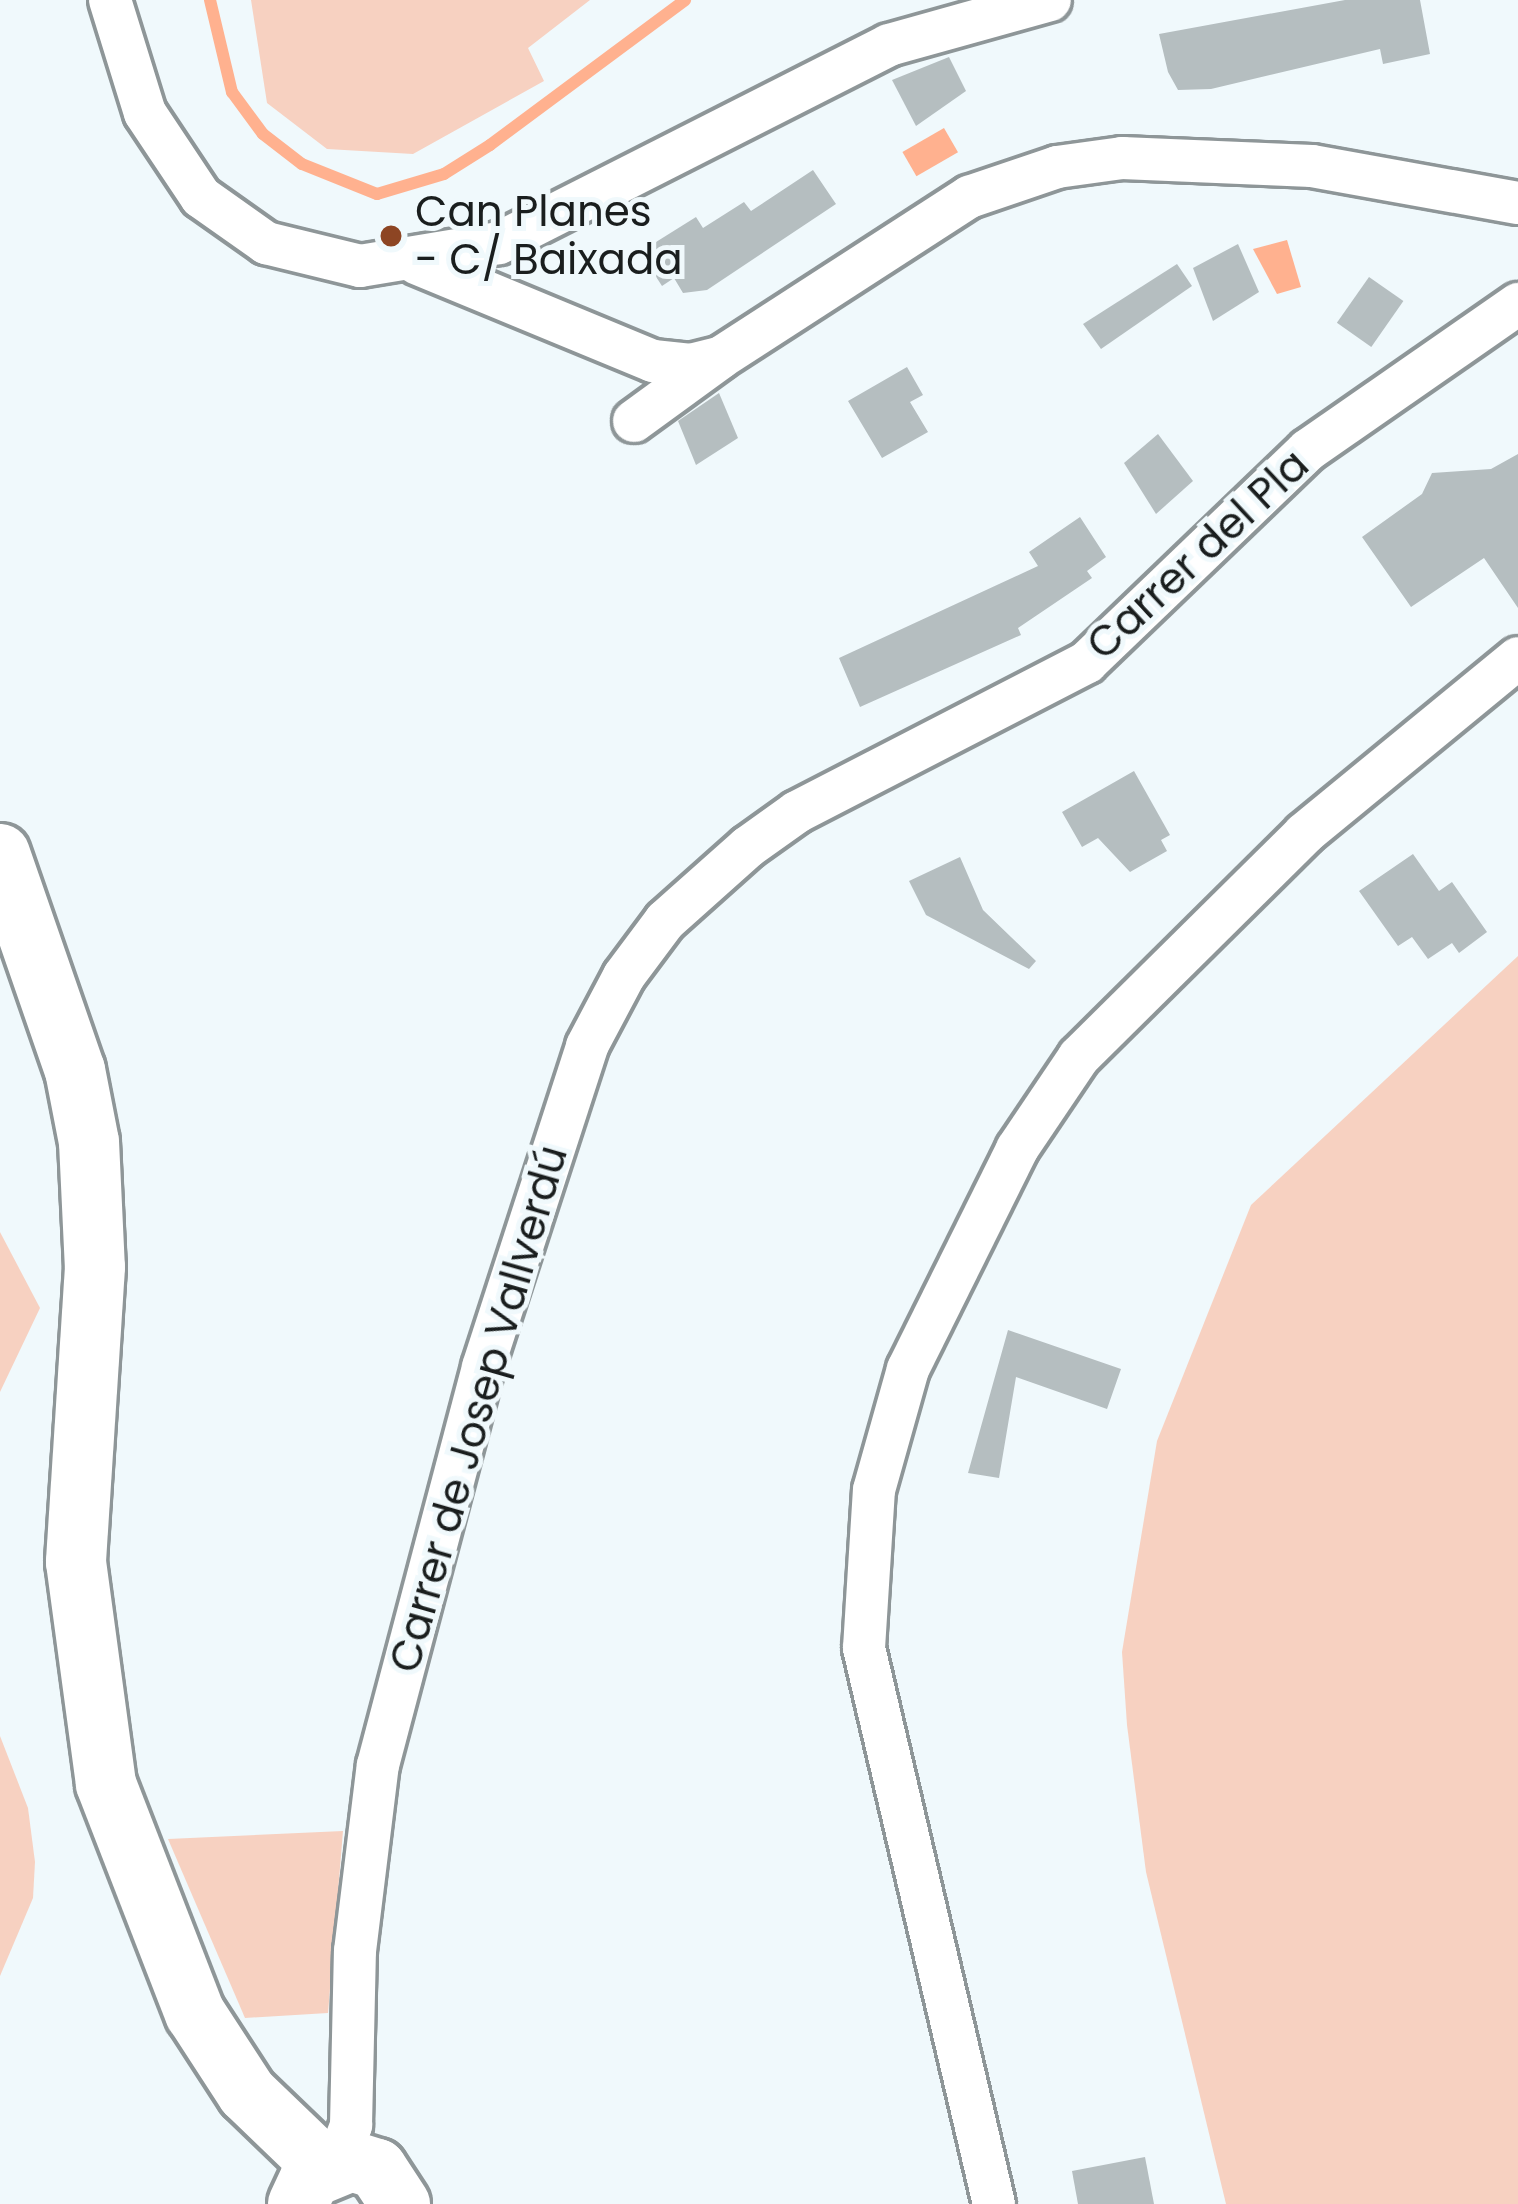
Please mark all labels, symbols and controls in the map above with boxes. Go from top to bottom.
place label: Can Planes - C/ Baixada [415,187,683,286]
marker: Can Planes - C/ Baixada [378,223,404,249]
street label: Carrer del Pla [1077,440,1319,670]
street label: Carrer de Josep Vallverdú [380,1140,578,1678]

